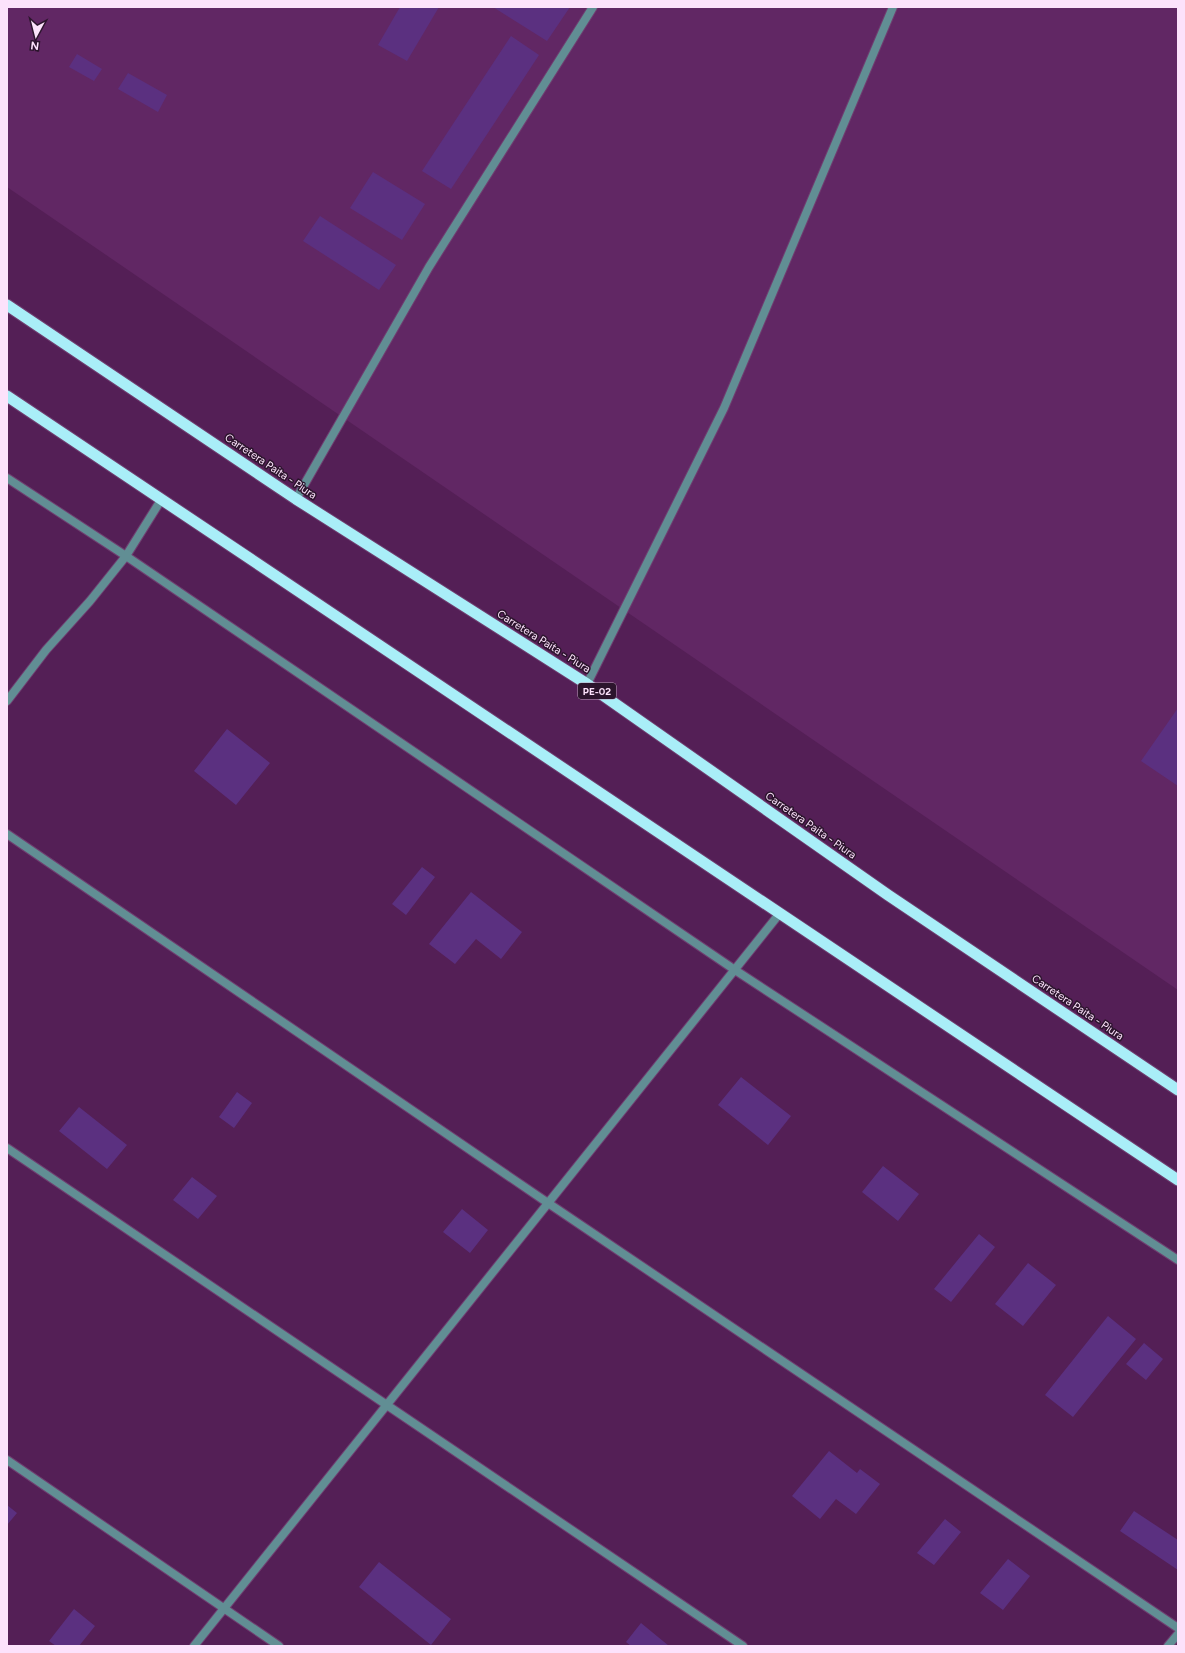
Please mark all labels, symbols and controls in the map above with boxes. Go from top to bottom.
north arrow [16,16,56,56]
text: N [30,38,40,52]
street label: Carretera Paita - Piura [222,431,319,502]
street label: Carretera Paita - Piura [495,607,593,675]
road number: PE-02 [578,683,616,699]
street label: Carretera Paita - Piura [763,789,859,862]
street label: Carretera Paita - Piura [1029,972,1126,1043]

